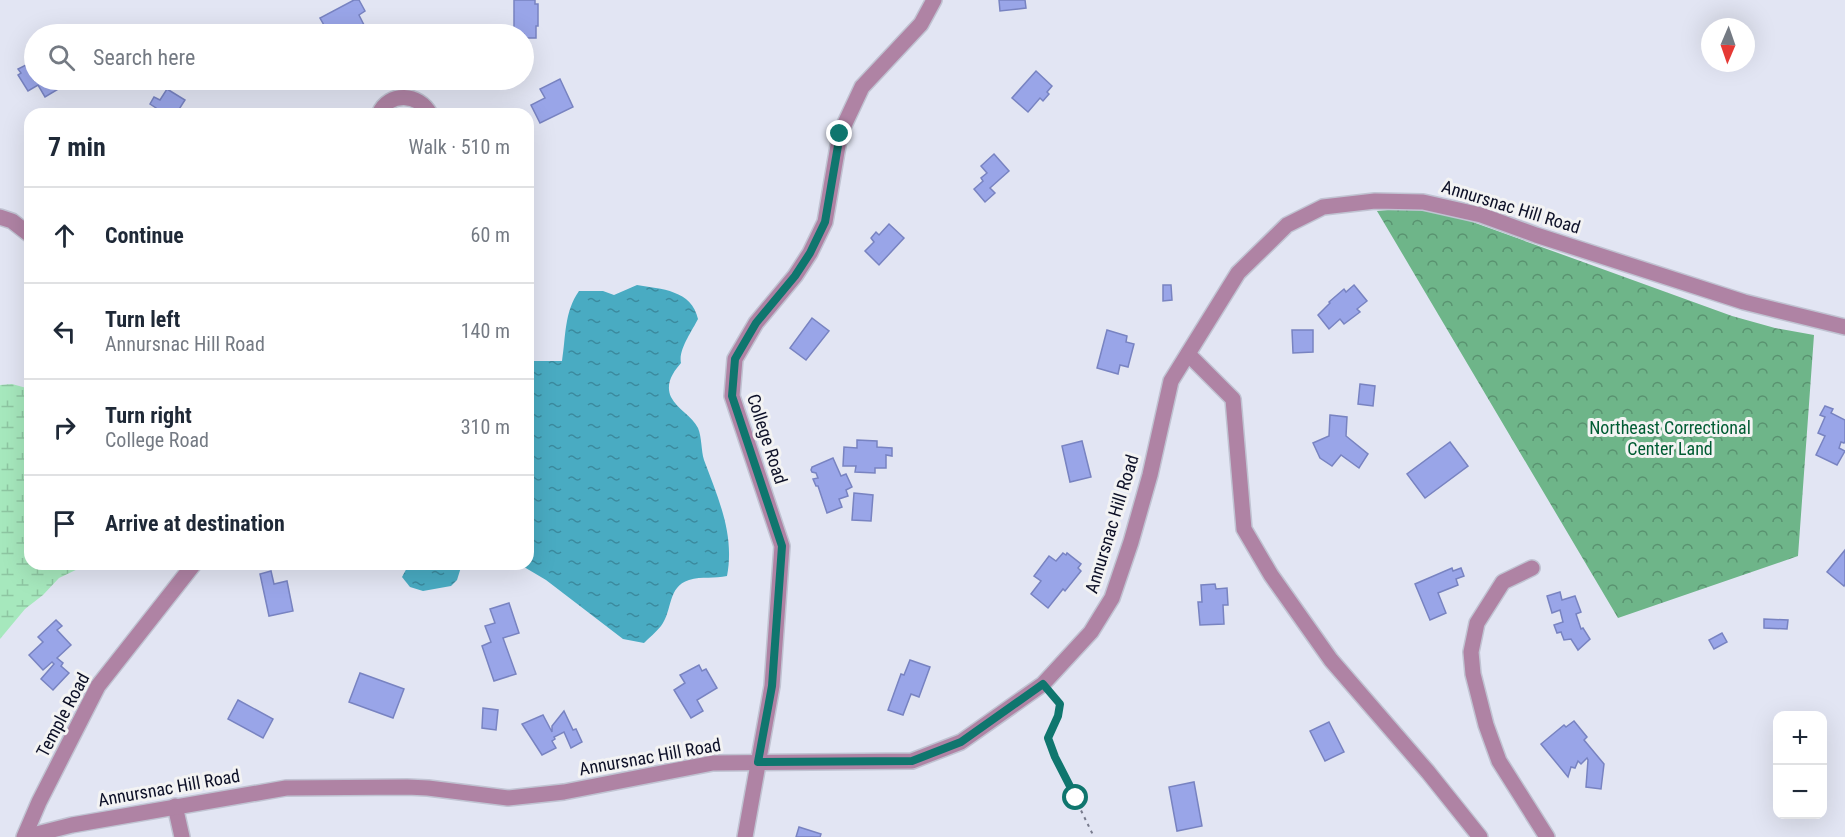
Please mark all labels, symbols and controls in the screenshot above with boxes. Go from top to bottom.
north arrow [1701,18,1755,72]
search box [24,24,534,90]
icon: search [45,41,78,74]
text: Search here [93,45,195,70]
route end [826,120,852,146]
text: 7 min [48,132,106,162]
text: Walk · 510 m [409,135,510,159]
street label: Annursnac Hill Road [1439,175,1583,238]
icon: ahead [48,219,81,252]
text: Continue [105,223,184,248]
text: 60 m [471,223,510,247]
text: Turn left [105,307,180,332]
icon: left [48,315,81,348]
text: 140 m [461,319,510,343]
text: Annursnac Hill Road [105,332,265,356]
street label: College Road [743,391,792,487]
text: Turn right [105,403,192,428]
icon: right [48,411,81,444]
text: 310 m [461,415,510,439]
park label: Northeast Correctional Center Land [1589,417,1751,459]
text: College Road [105,428,209,452]
street label: Annursnac Hill Road [1080,452,1143,596]
icon: arrive [48,507,81,540]
text: Arrive at destination [105,511,285,536]
street label: Temple Road [32,669,93,760]
map controls [1773,711,1827,819]
button: + [1773,711,1827,765]
street label: Annursnac Hill Road [577,734,723,779]
street label: Annursnac Hill Road [96,765,242,810]
button: − [1773,765,1827,819]
route start [1062,784,1088,810]

